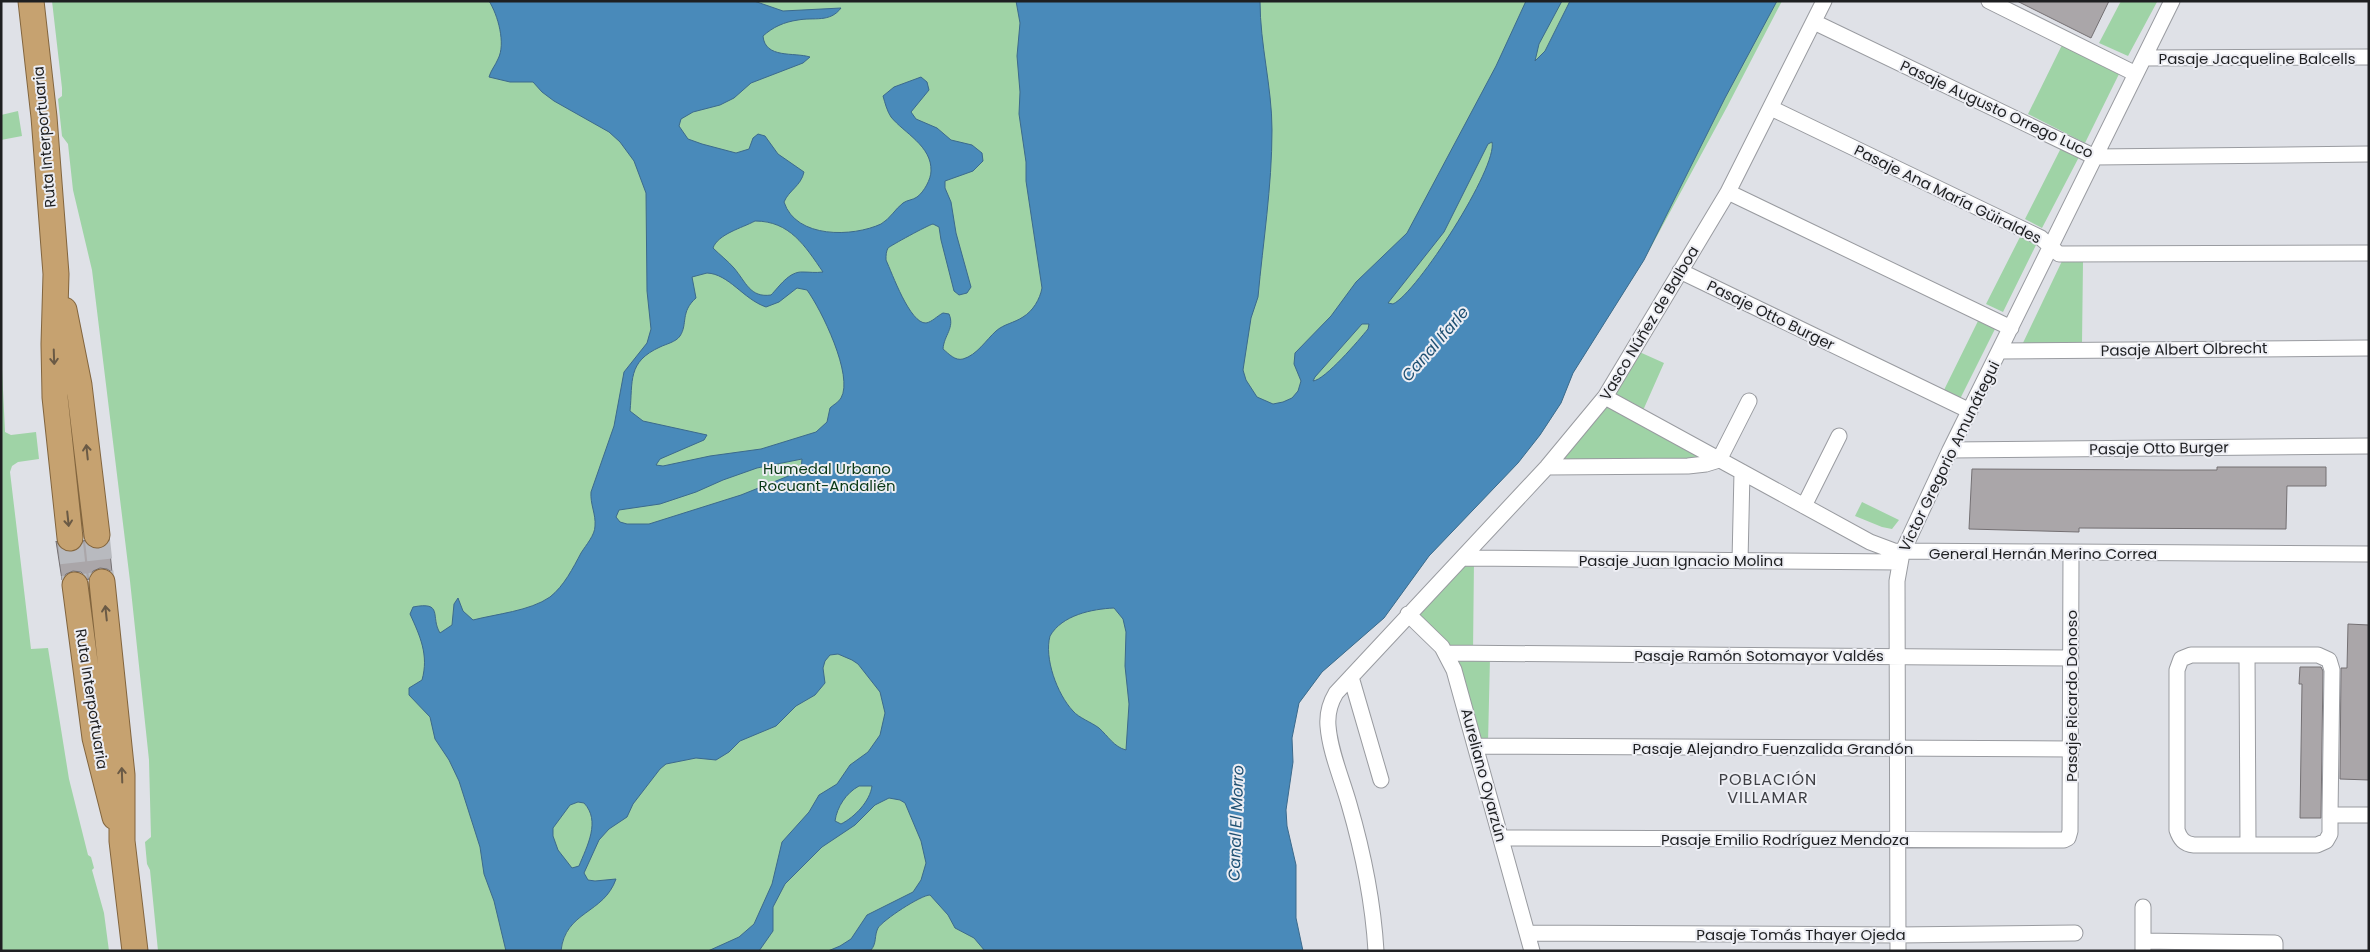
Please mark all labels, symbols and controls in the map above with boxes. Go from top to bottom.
street label: Pasaje Jacqueline Balcells [2159,48,2356,69]
street label: Pasaje Augusto Orrego Luco [1897,55,2097,163]
street label: Ruta Interportuaria [27,65,61,209]
street label: Pasaje Ana María Güiraldes [1851,139,2045,249]
street label: Vasco Núñez de Balboa [1594,242,1704,404]
street label: Pasaje Otto Burger [1704,275,1839,355]
water label: Canal Ifarle [1396,301,1474,387]
street label: Pasaje Albert Olbrecht [2100,337,2268,361]
one-way arrow [49,348,59,365]
street label: Víctor Gregorio Amunátegui [1894,357,2004,555]
street label: Pasaje Otto Burger [2089,436,2229,460]
one-way arrow [82,444,92,460]
park label: Humedal Urbano Rocuant-Andalién [758,458,896,496]
one-way arrow [63,511,73,527]
street label: General Hernán Merino Correa [1929,543,2157,564]
street label: Pasaje Juan Ignacio Molina [1579,550,1783,571]
one-way arrow [101,606,111,622]
street label: Pasaje Ricardo Donoso [2061,610,2082,782]
street label: Ruta Interportuaria [71,627,113,771]
street label: Pasaje Ramón Sotomayor Valdés [1634,645,1884,666]
street label: Aureliano Oyarzún [1456,706,1512,844]
street label: Pasaje Alejandro Fuenzalida Grandón [1633,738,1913,759]
water label: Canal El Morro [1222,765,1250,881]
one-way arrow [117,767,127,784]
district label: POBLACIÓN VILLAMAR [1719,768,1817,809]
street label: Pasaje Emilio Rodríguez Mendoza [1661,829,1909,850]
street label: Pasaje Tomás Thayer Ojeda [1696,924,1906,945]

